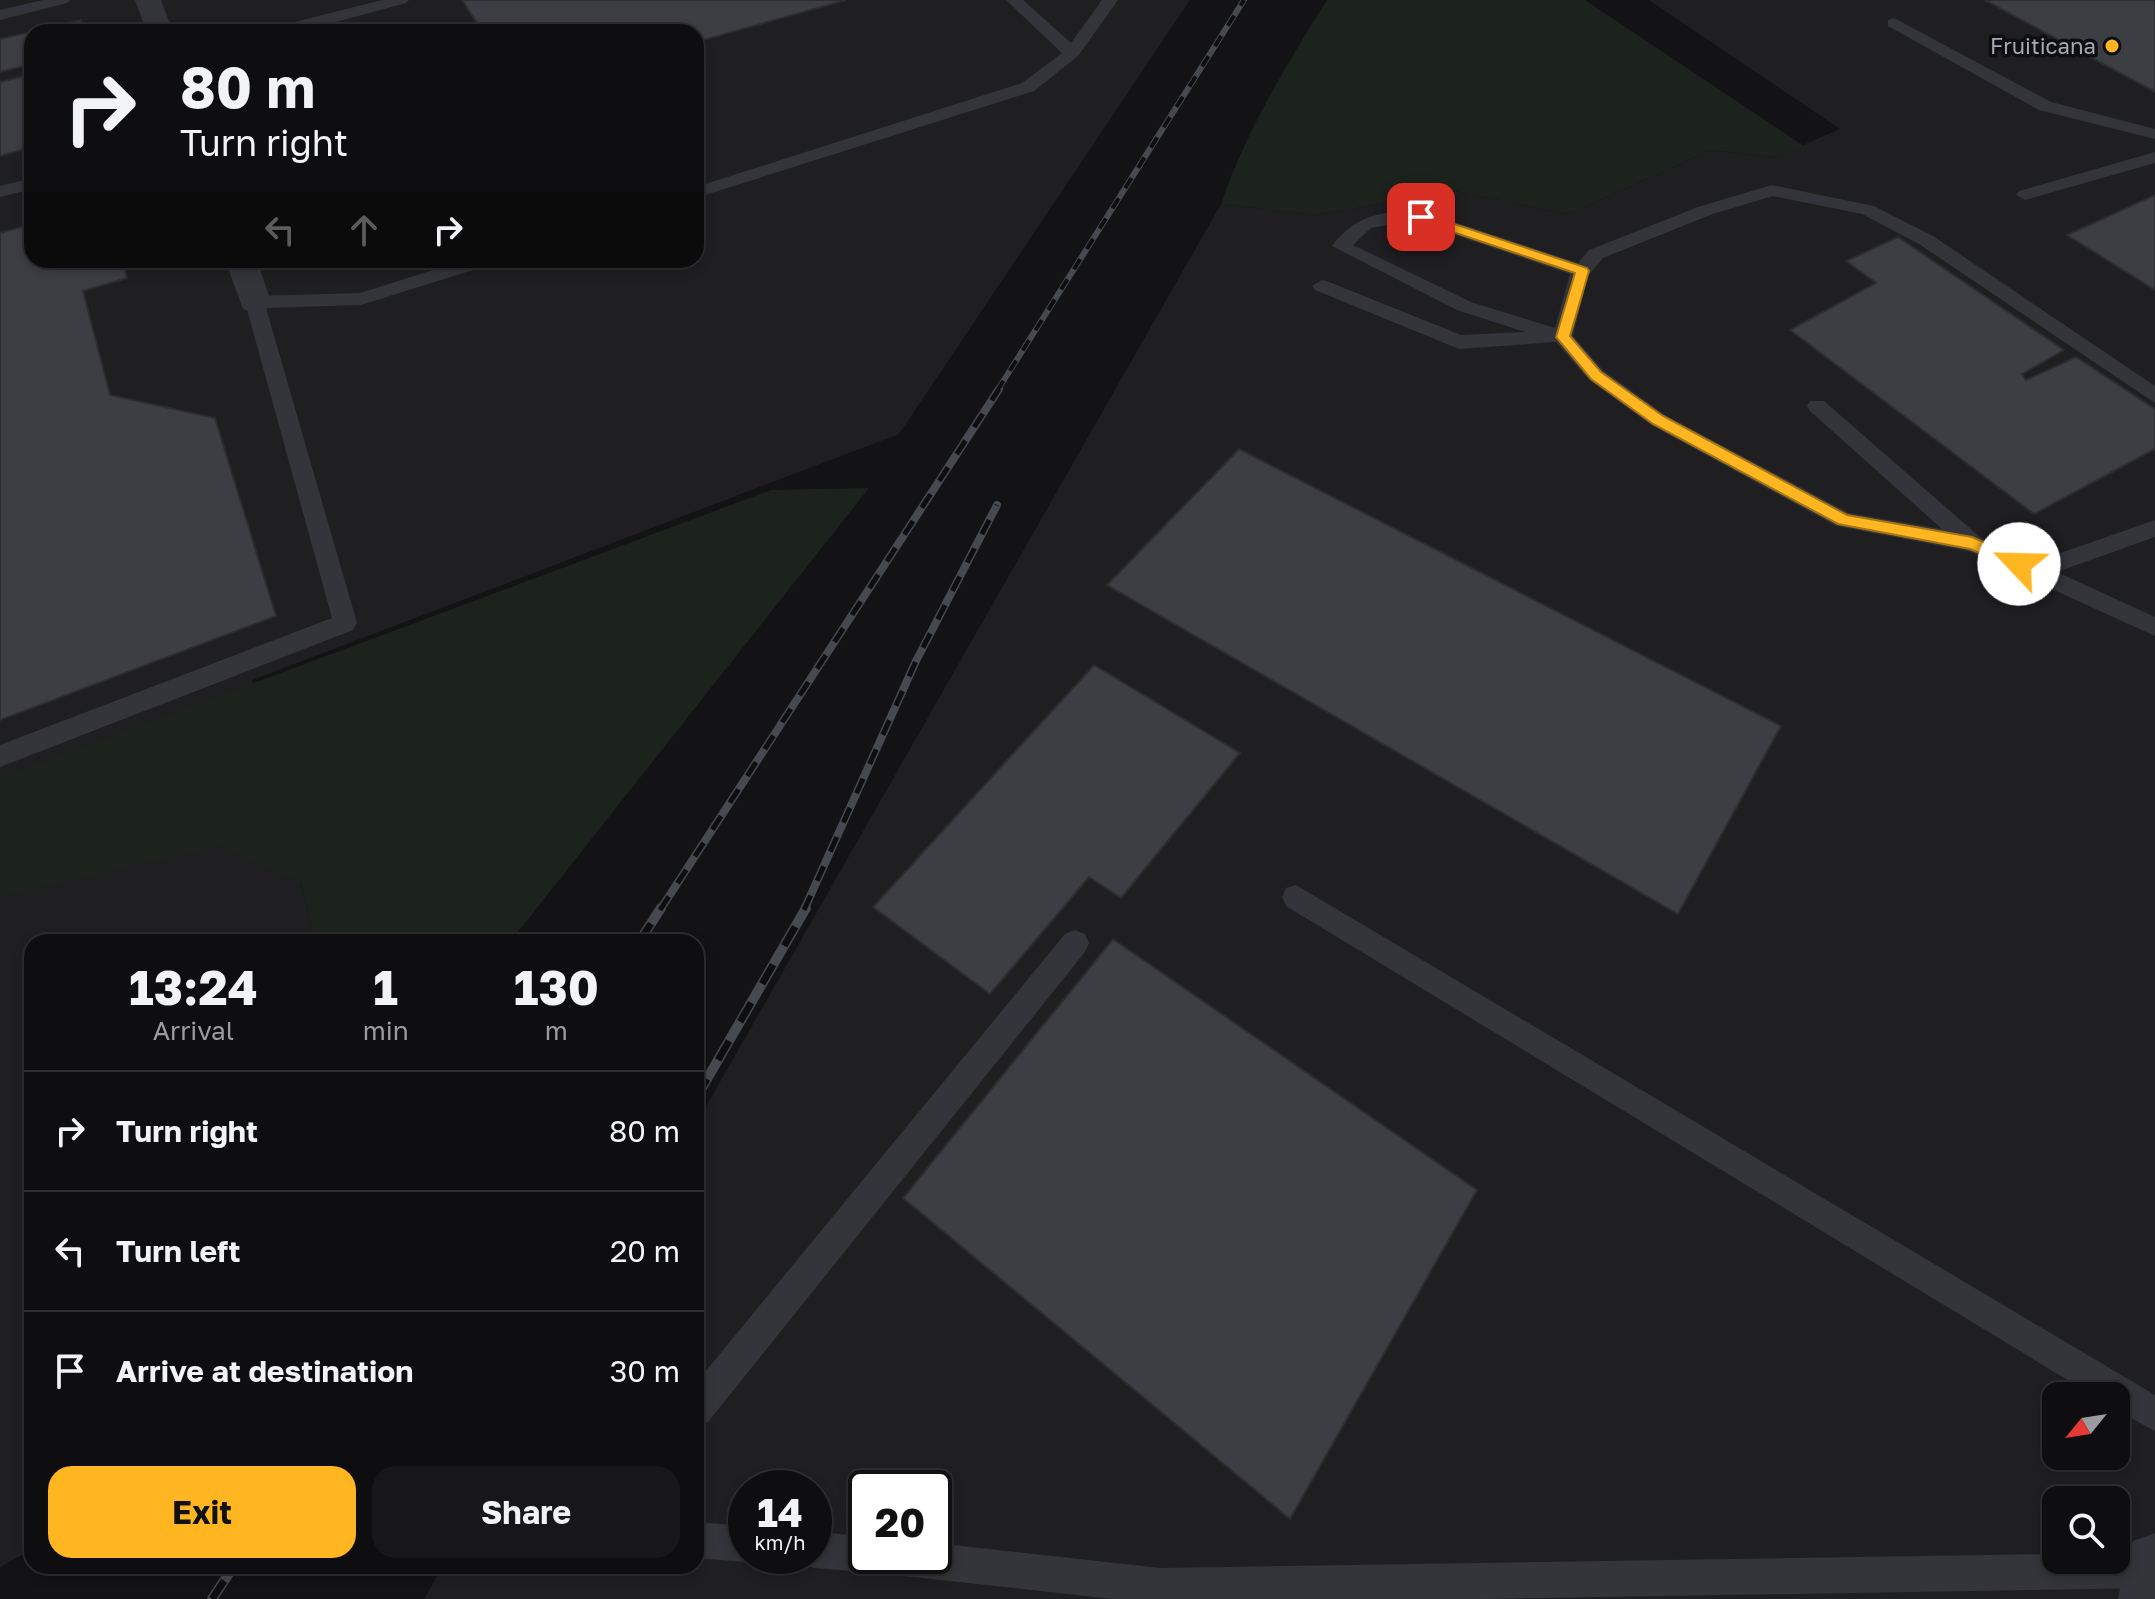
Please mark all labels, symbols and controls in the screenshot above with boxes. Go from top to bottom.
place label: Fruiticana [1990,32,2096,59]
marker: Fruiticana [2103,37,2121,55]
text: 80 m [180,53,315,120]
icon: right [48,56,152,160]
text: Turn right [180,121,348,164]
pin [1387,183,1455,251]
icon: arrive [1399,195,1443,239]
icon: left [258,208,302,252]
icon: ahead [342,208,386,252]
icon: right [426,208,470,252]
position arrow [1977,522,2061,606]
text: 13:24 [129,958,258,1016]
text: 1 [373,958,398,1016]
text: 130 [514,958,599,1016]
text: Arrival [153,1015,234,1046]
text: min [363,1015,409,1046]
text: m [545,1015,568,1046]
icon: right [48,1109,92,1153]
text: Turn right [116,1113,258,1149]
text: 80 m [609,1113,680,1149]
icon: left [48,1229,92,1273]
text: Turn left [116,1233,241,1269]
text: 20 m [610,1233,680,1269]
icon: arrive [48,1349,92,1393]
text: Arrive at destination [116,1353,413,1389]
text: 30 m [610,1353,680,1389]
north arrow [2042,1382,2130,1470]
map controls [2042,1382,2130,1574]
button: Exit [48,1466,356,1558]
button: Share [372,1466,680,1558]
speed limit sign: 20 [848,1470,952,1574]
button: search [2042,1486,2130,1574]
text: 14 [757,1488,803,1536]
text: km/h [755,1530,805,1554]

